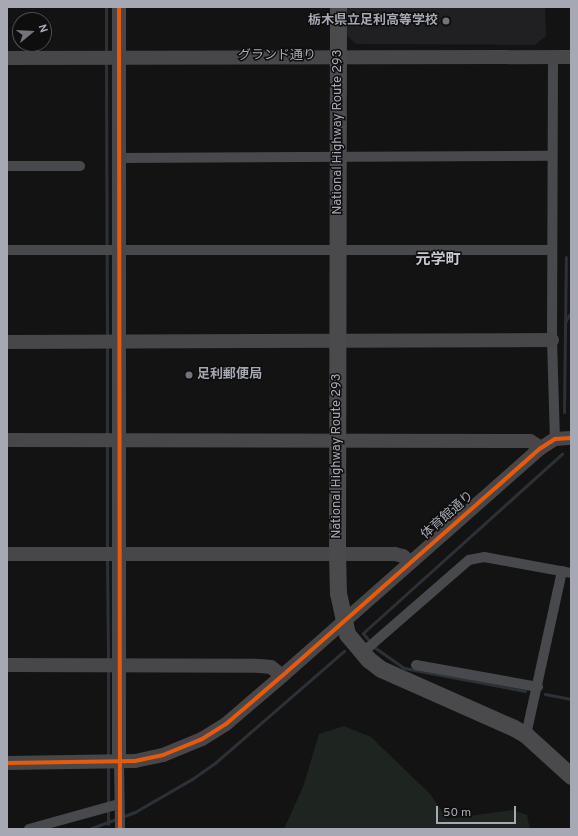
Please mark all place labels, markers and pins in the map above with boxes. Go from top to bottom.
place label: 栃木県立足利高等学校 [308,13,438,29]
marker: 栃木県立足利高等学校 [441,16,451,26]
place label: 足利郵便局 [197,367,262,383]
marker: 足利郵便局 [184,370,194,380]

